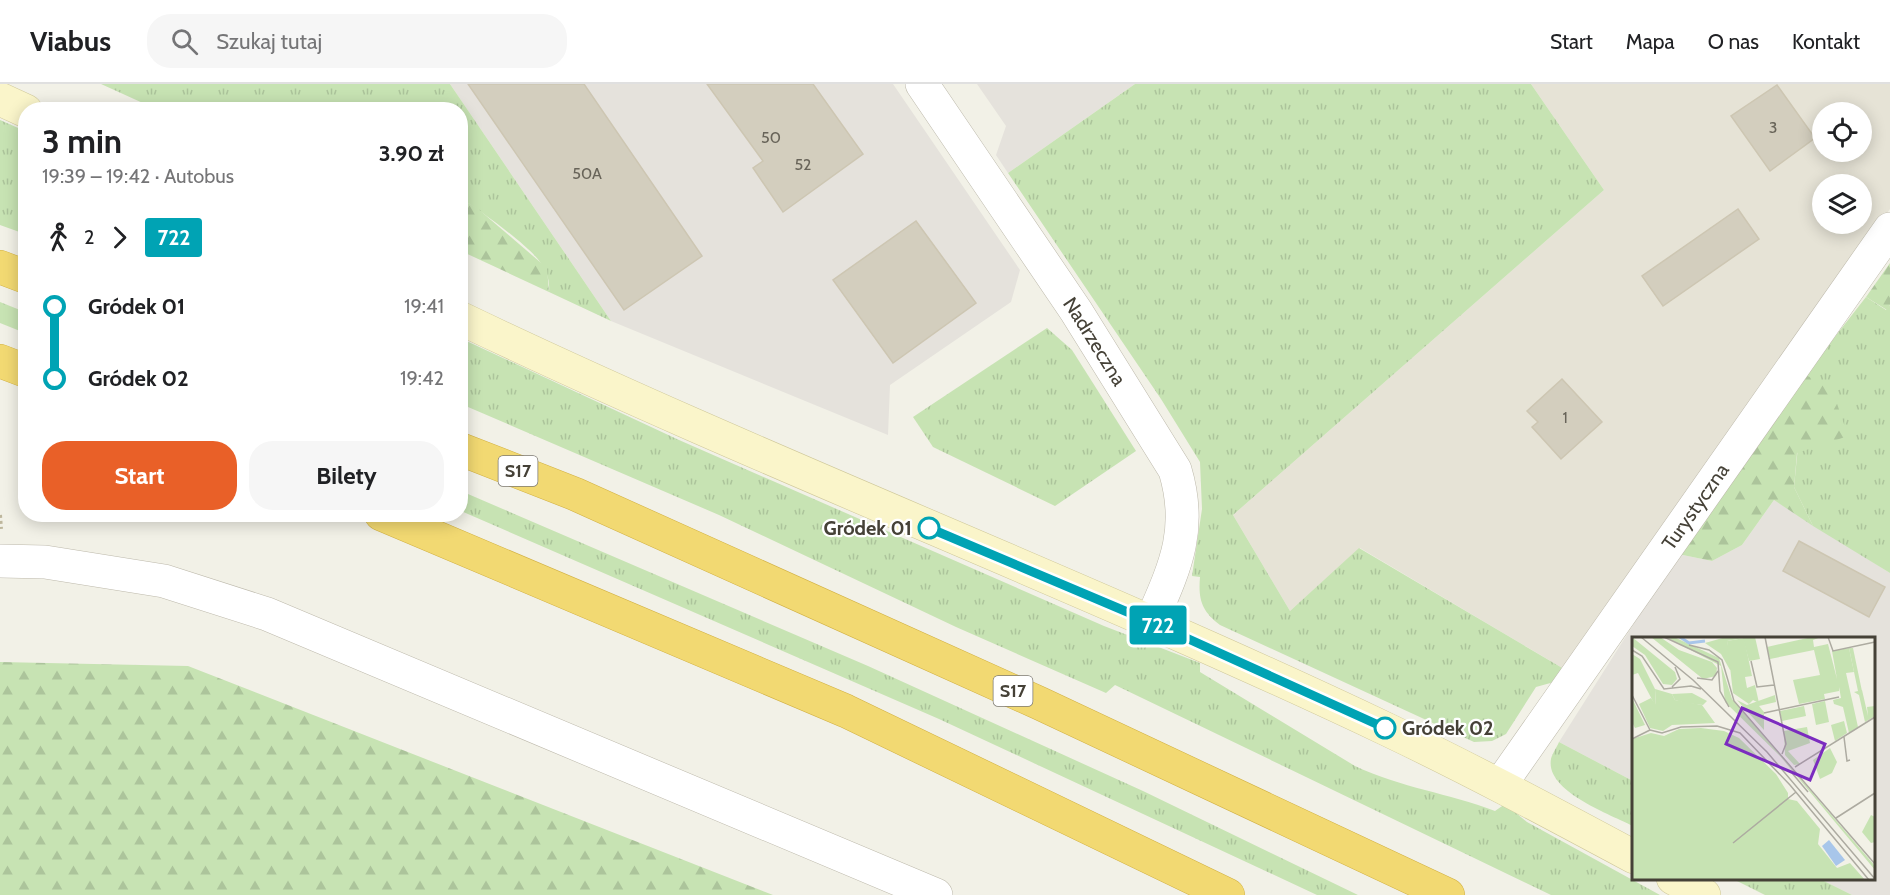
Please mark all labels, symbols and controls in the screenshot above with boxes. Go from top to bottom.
search box [147,14,567,68]
text: Viabus [30,24,111,58]
icon: search [168,25,201,58]
text: Szukaj tutaj [216,28,322,55]
text: Start [1550,29,1593,54]
text: Mapa [1626,29,1675,54]
text: O nas [1708,29,1759,54]
text: Kontakt [1792,29,1860,54]
map controls [1812,102,1872,234]
button: locate [1812,102,1872,162]
house number: 3 [1769,118,1777,137]
text: 3 min [42,121,122,161]
house number: 50 [761,128,781,147]
text: 3.90 zł [379,140,444,167]
house number: 52 [794,155,812,174]
text: 19:39 – 19:42 · Autobus [42,164,234,188]
house number: 50A [572,164,602,183]
button: layers [1812,174,1872,234]
icon: walk [42,221,75,254]
icon: forward [103,221,136,254]
text: 2 [84,225,94,249]
text: 722 [157,225,190,250]
text: Gródek 01 [88,293,185,320]
street label: Nadrzeczna [1058,293,1132,390]
text: 19:41 [404,294,444,318]
text: Gródek 02 [88,365,189,392]
text: 19:42 [400,366,444,390]
house number: 1 [1562,408,1568,427]
button: Start [42,441,237,510]
button: Bilety [249,441,444,510]
road number: S17 [498,456,538,486]
street label: Turystyczna [1657,458,1734,554]
place label: Gródek 01 [824,516,912,540]
marker: Gródek 01 [918,517,940,539]
line badge: 722 [1124,606,1192,644]
text: 722 [1142,613,1174,638]
inset map [1632,637,1875,880]
road number: S17 [994,676,1032,706]
place label: Gródek 02 [1402,716,1494,740]
marker: Gródek 02 [1374,717,1396,739]

